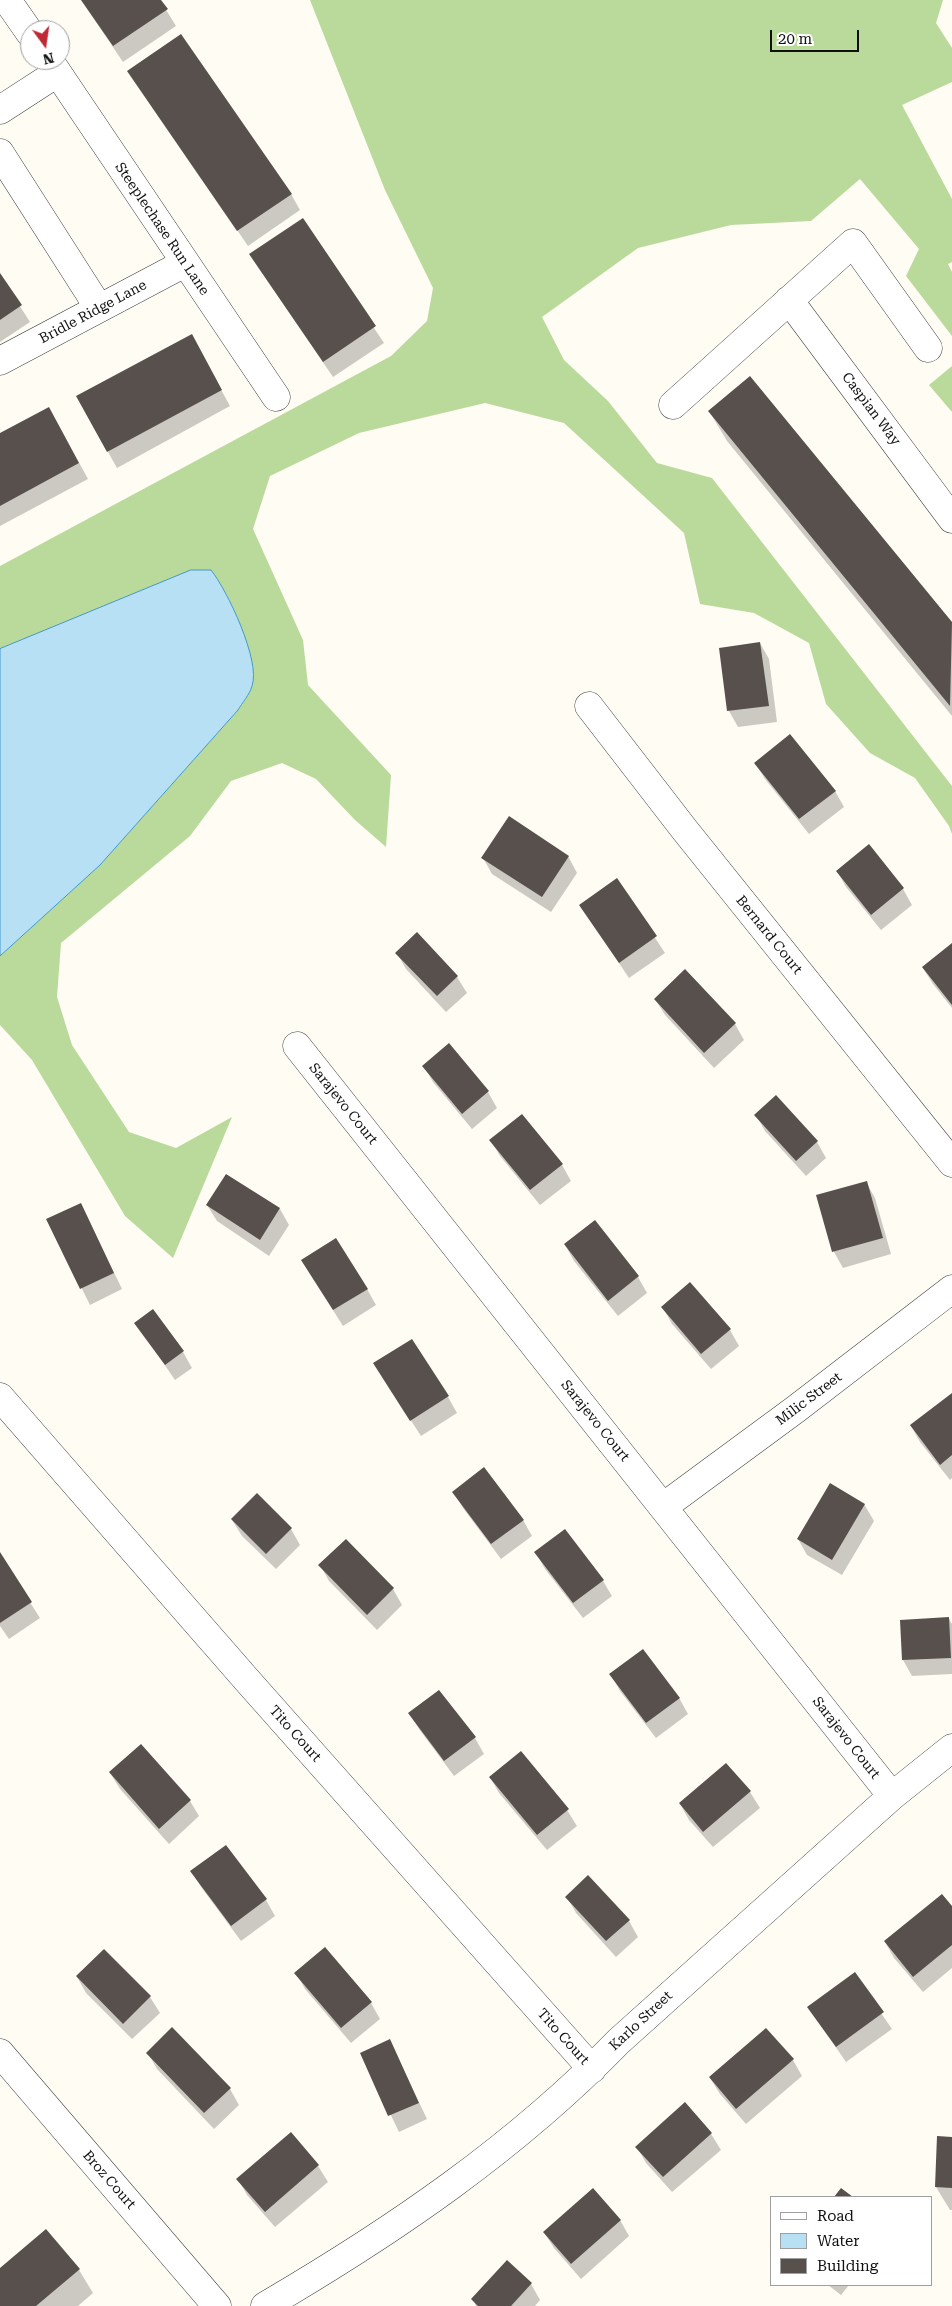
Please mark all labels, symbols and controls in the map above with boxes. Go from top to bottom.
north arrow [20,20,70,70]
scale bar [772,20,861,52]
text: 20 m [778,30,812,48]
text: N [41,50,56,68]
street label: Steeplechase Run Lane [111,159,213,299]
street label: Bridle Ridge Lane [36,277,150,347]
street label: Caspian Way [838,369,904,449]
street label: Bernard Court [732,892,806,978]
street label: Sarajevo Court [305,1060,381,1148]
street label: Milic Street [773,1369,845,1429]
street label: Sarajevo Court [557,1377,633,1465]
street label: Sarajevo Court [809,1693,883,1783]
street label: Tito Court [265,1702,325,1766]
street label: Karlo Street [606,1988,676,2054]
street label: Tito Court [533,2005,593,2069]
street label: Broz Court [79,2147,139,2213]
legend [770,2196,932,2286]
text: Road [817,2207,854,2225]
text: Water [817,2232,859,2250]
text: Building [817,2257,878,2275]

